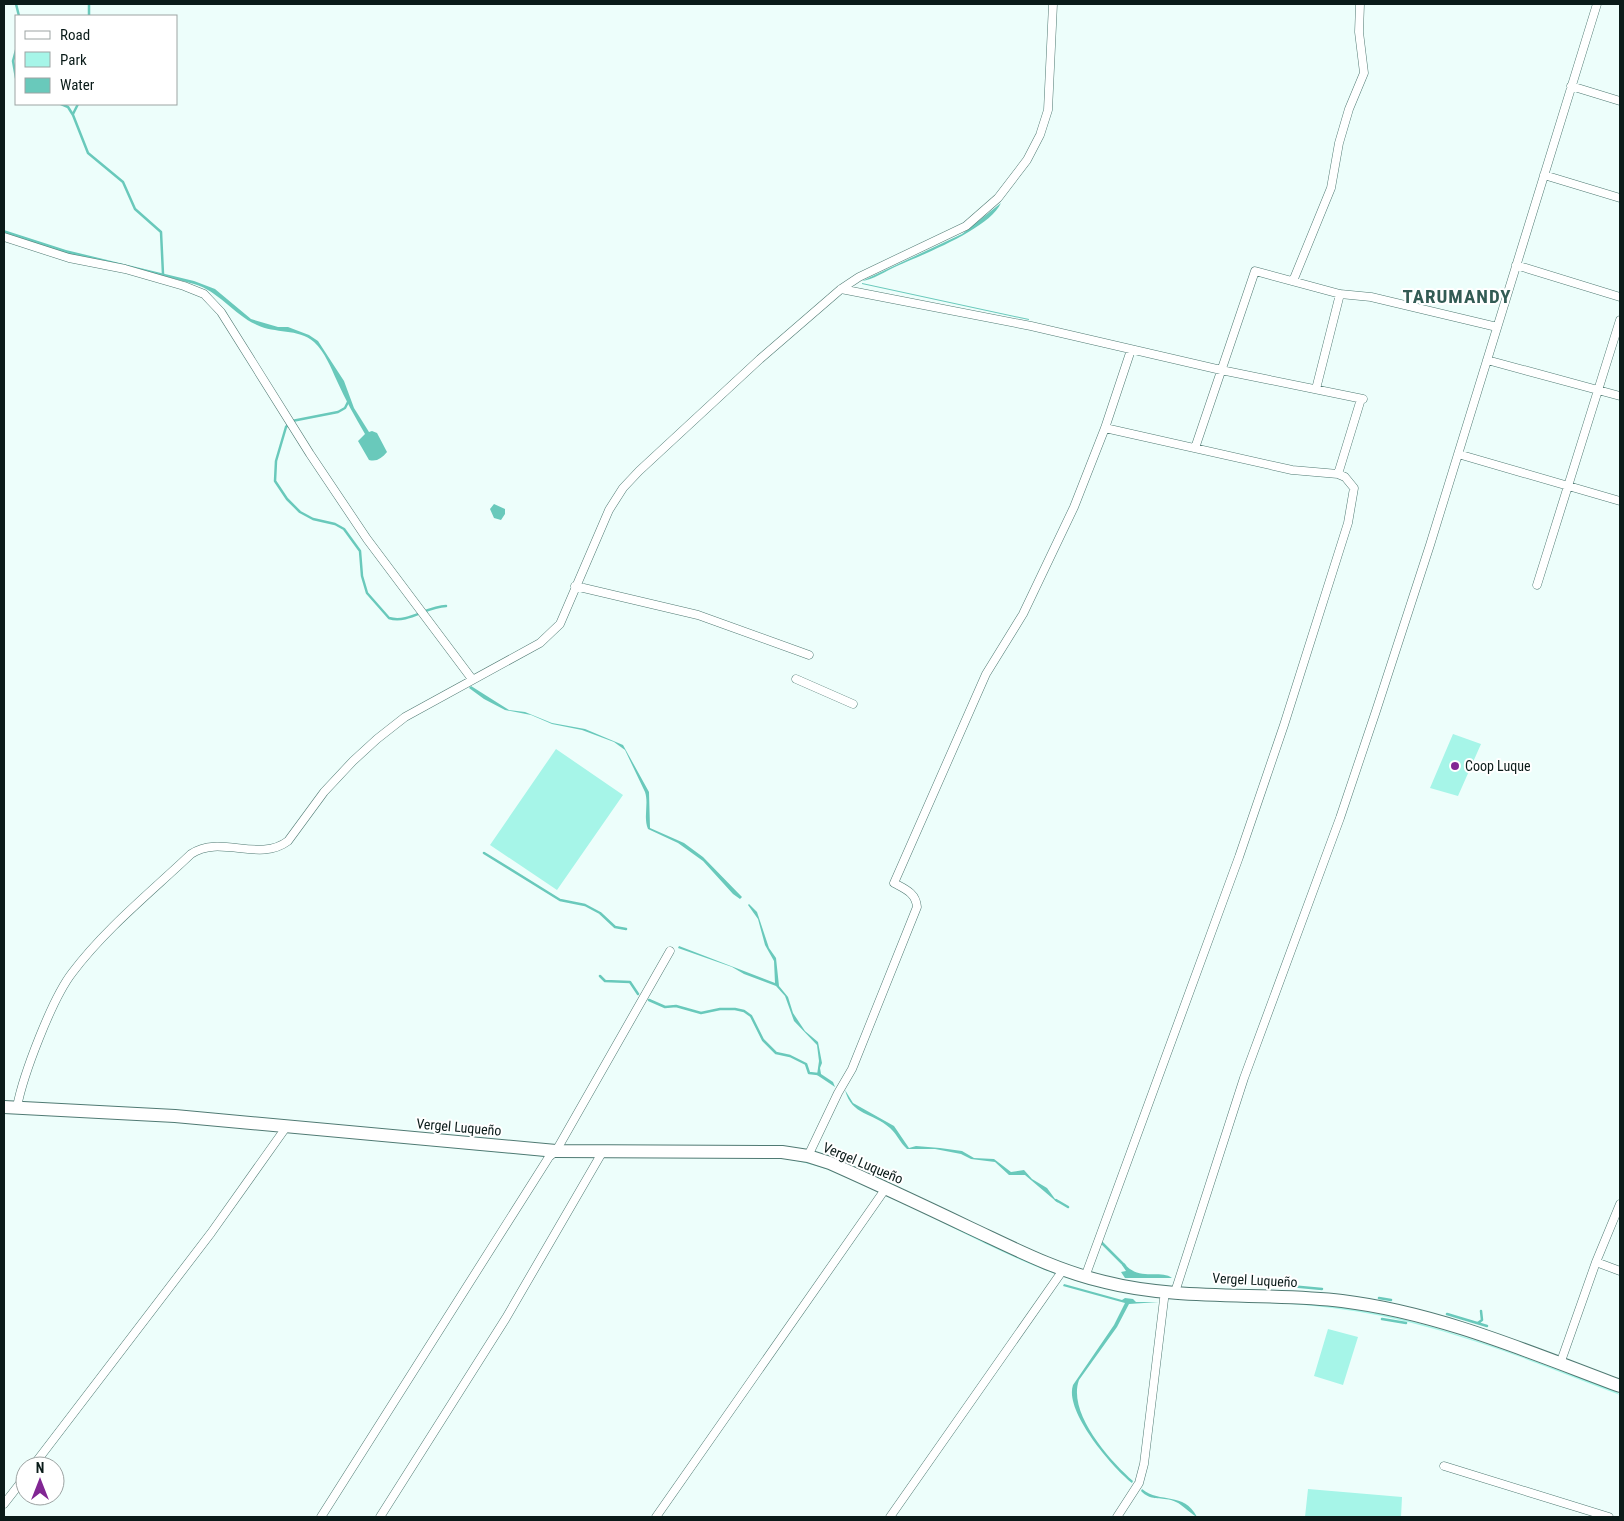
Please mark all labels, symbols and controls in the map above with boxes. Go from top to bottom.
legend [15,15,178,105]
text: Road [60,26,90,44]
text: Park [60,51,87,69]
text: Water [60,76,95,94]
district label: TARUMANDY [1402,285,1512,308]
place label: Coop Luque [1465,758,1531,774]
marker: Coop Luque [1449,760,1461,772]
street label: Vergel Luqueño [416,1115,502,1139]
street label: Vergel Luqueño [821,1139,905,1187]
street label: Vergel Luqueño [1212,1270,1298,1290]
north arrow [15,1456,65,1506]
text: N [36,1460,44,1476]

